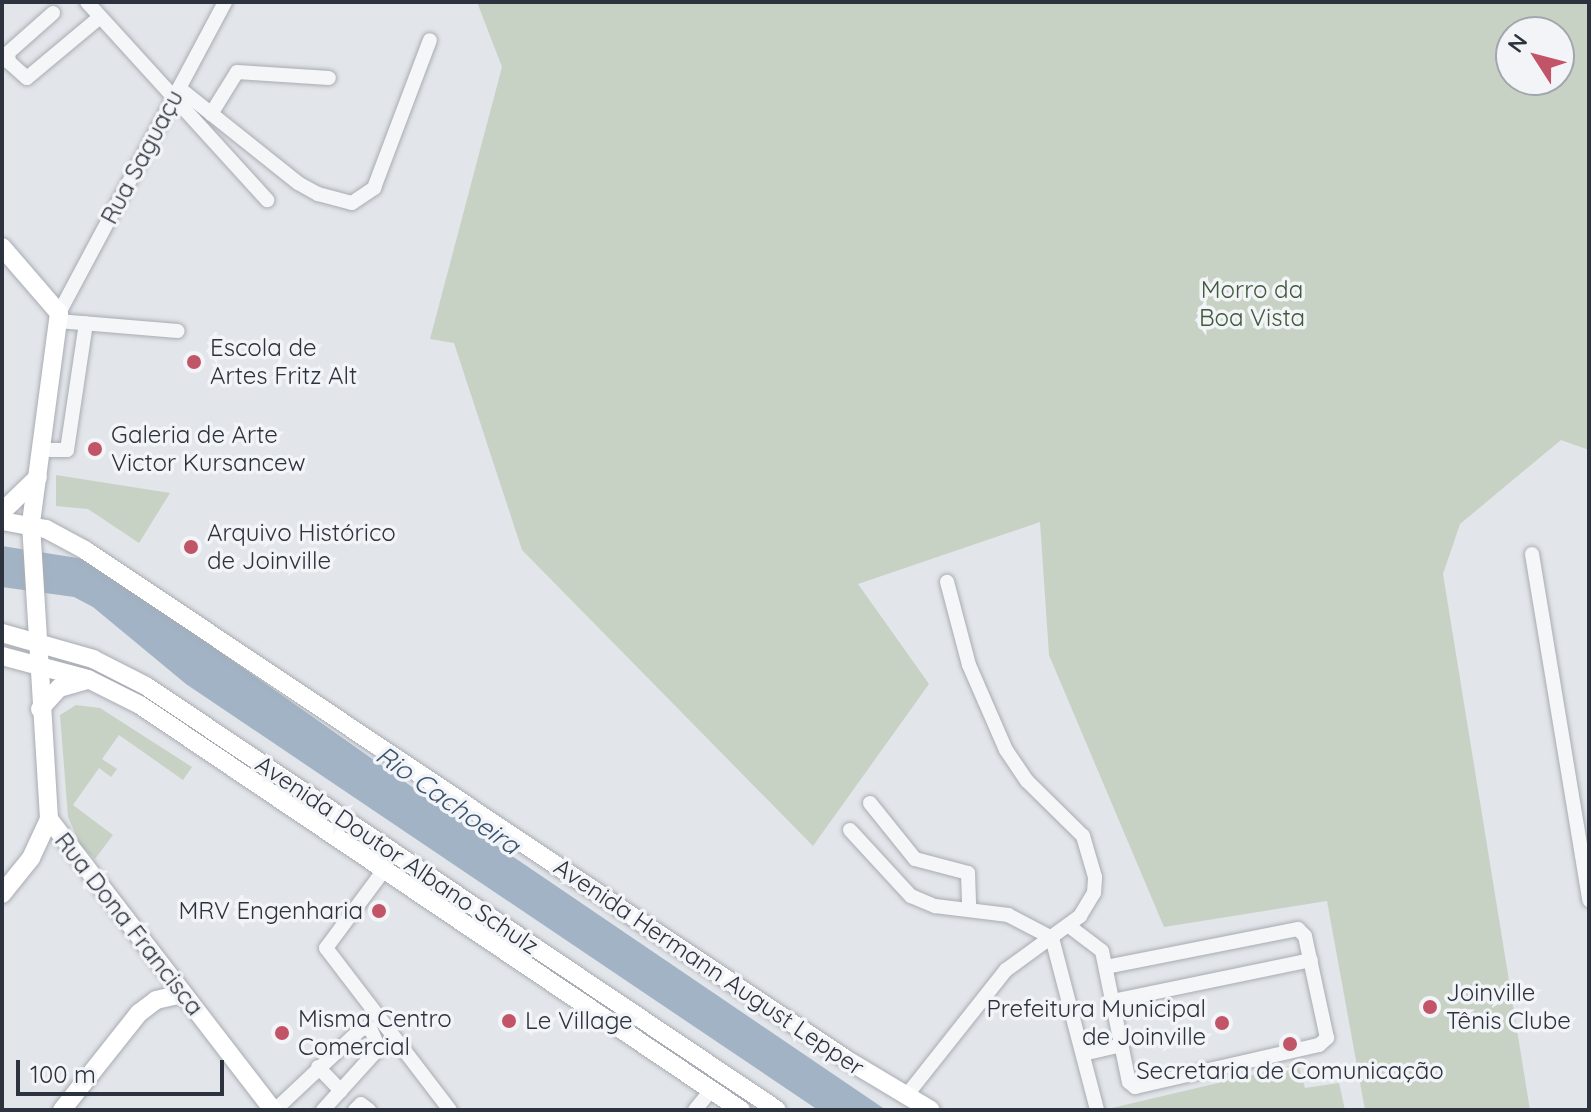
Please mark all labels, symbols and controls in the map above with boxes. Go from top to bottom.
north arrow [1495,16,1575,96]
text: N [1501,28,1533,58]
street label: Rua Saguaçu [95,85,189,229]
park label: Morro da Boa Vista [1199,276,1305,332]
place label: Escola de Artes Fritz Alt [210,334,357,390]
marker: Escola de Artes Fritz Alt [185,353,203,371]
place label: Galeria de Arte Victor Kursancew [111,421,306,477]
marker: Galeria de Arte Victor Kursancew [86,440,104,458]
place label: Arquivo Histórico de Joinville [207,519,396,575]
marker: Arquivo Histórico de Joinville [182,538,200,556]
water label: Rio Cachoeira [370,739,526,861]
street label: Avenida Doutor Albano Schulz [250,749,544,961]
street label: Rua Dona Francisca [49,827,209,1021]
street label: Avenida Hermann August Lepper [549,852,869,1082]
place label: MRV Engenharia [178,897,363,925]
marker: MRV Engenharia [370,902,388,920]
place label: Joinville Tênis Clube [1446,979,1571,1035]
place label: Prefeitura Municipal de Joinville [986,995,1206,1051]
marker: Joinville Tênis Clube [1421,998,1439,1016]
place label: Misma Centro Comercial [298,1005,452,1061]
place label: Le Village [525,1007,633,1035]
marker: Le Village [500,1012,518,1030]
marker: Prefeitura Municipal de Joinville [1213,1014,1231,1032]
marker: Misma Centro Comercial [273,1024,291,1042]
marker: Secretaria de Comunicação [1281,1035,1299,1053]
scale bar [20,1044,228,1094]
place label: Secretaria de Comunicação [1136,1057,1444,1085]
text: 100 m [30,1059,96,1089]

